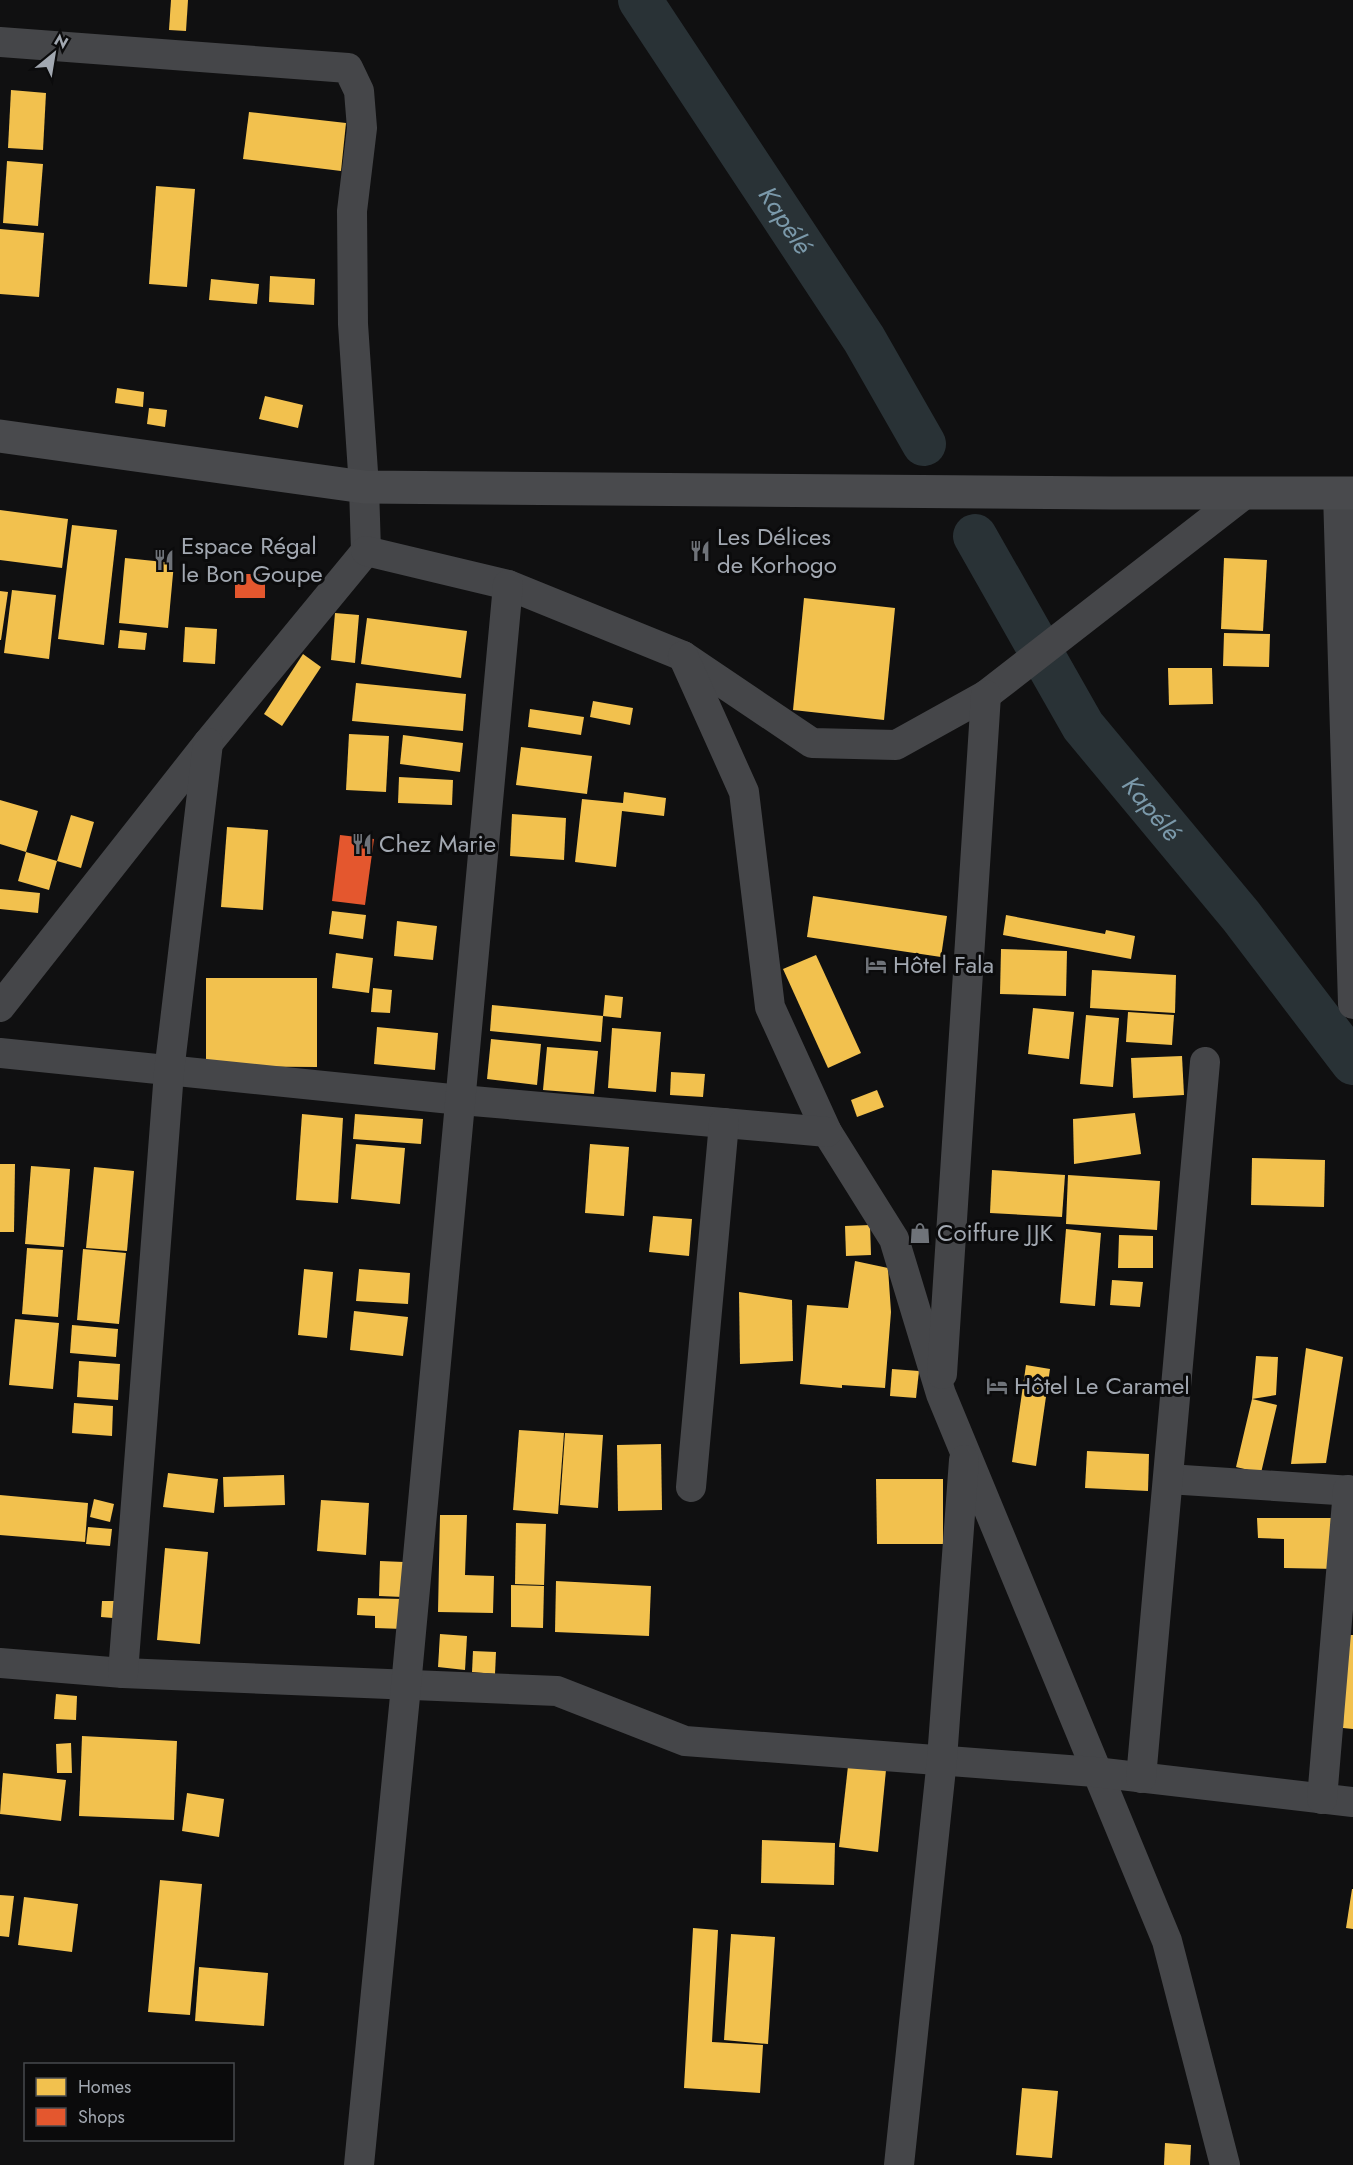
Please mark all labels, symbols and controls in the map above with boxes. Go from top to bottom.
north arrow [24,24,84,84]
text: N [50,28,73,55]
water label: Kapélé [749,179,823,263]
place label: Les Délices de Korhogo [717,519,837,582]
place label: Espace Régal le Bon Goupe [181,528,323,591]
restaurant icon: Les Délices de Korhogo [688,539,712,563]
restaurant icon: Espace Régal le Bon Goupe [152,548,176,572]
water label: Kapélé [1113,768,1191,850]
place label: Chez Marie [379,826,496,861]
restaurant icon: Chez Marie [350,832,374,856]
place label: Hôtel Fala [893,947,994,982]
hotel icon: Hôtel Fala [864,953,888,977]
place label: Coiffure JJK [937,1215,1054,1250]
shop icon: Coiffure JJK [908,1221,932,1245]
place label: Hôtel Le Caramel [1014,1368,1190,1403]
hotel icon: Hôtel Le Caramel [985,1374,1009,1398]
legend [24,2063,234,2141]
text: Homes [78,2074,131,2100]
text: Shops [78,2104,125,2130]

